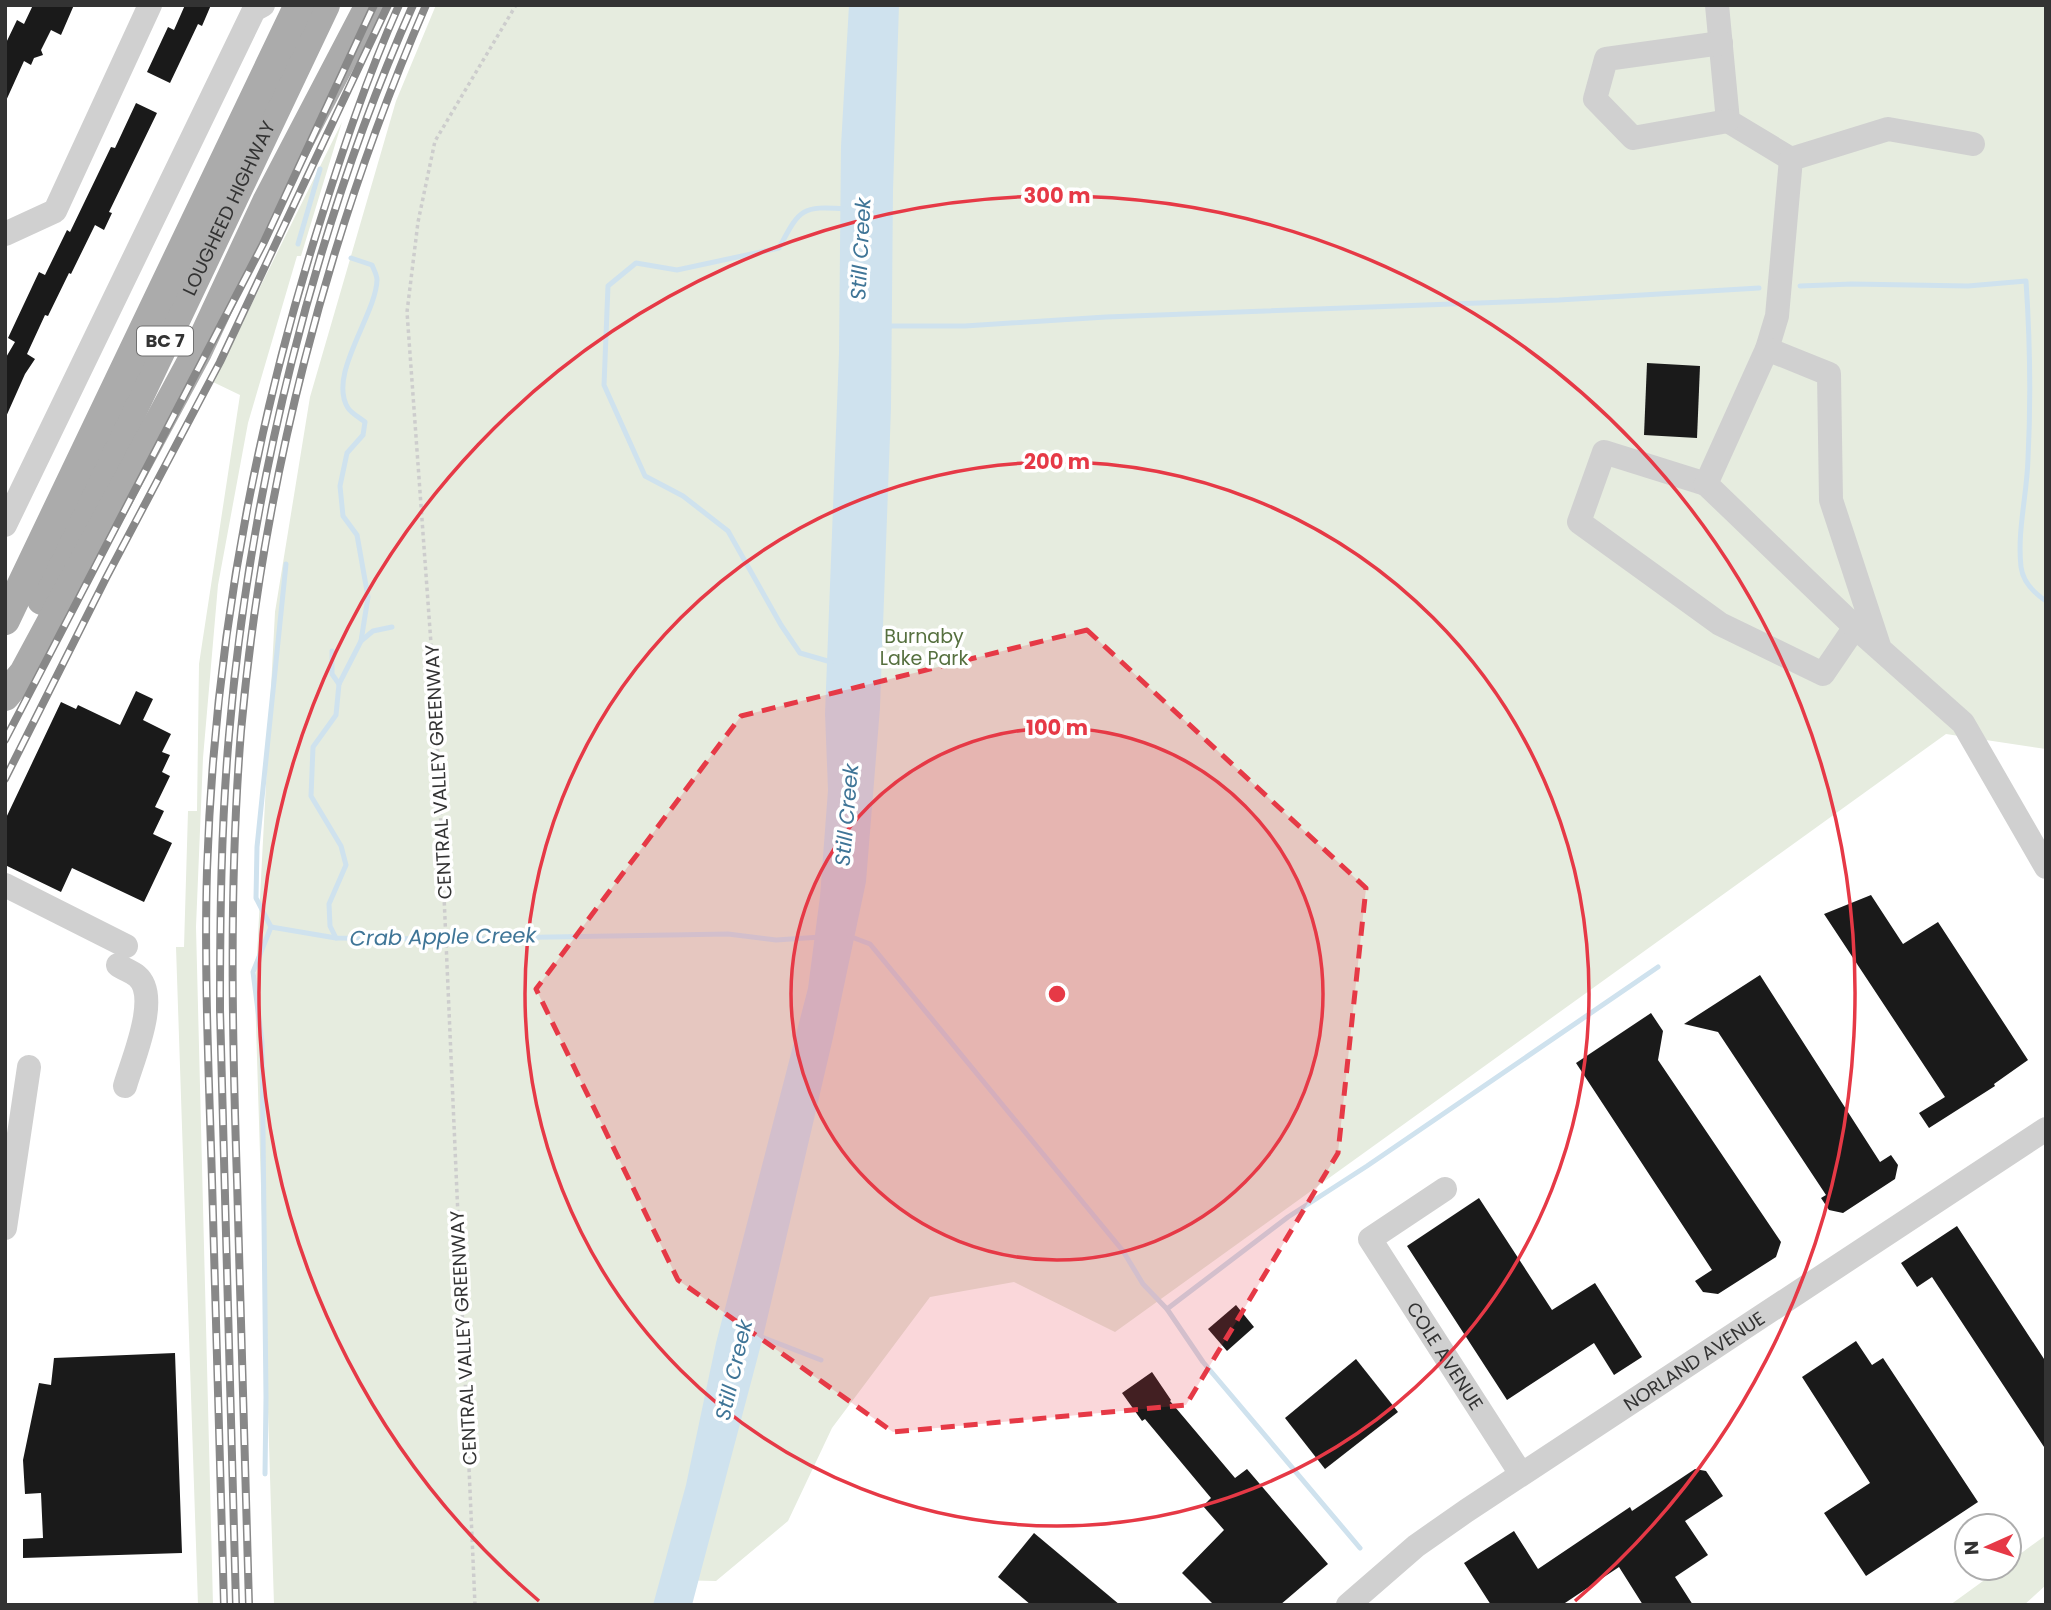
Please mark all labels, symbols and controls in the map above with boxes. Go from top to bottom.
street label: LOUGHEED HIGHWAY [176,117,282,300]
text: 300 m [1024,181,1090,210]
water label: Still Creek [843,196,878,301]
road number: BC 7 [137,326,193,356]
text: 200 m [1024,447,1090,476]
park label: Burnaby Lake Park [880,623,968,672]
street label: CENTRAL VALLEY GREENWAY [418,644,459,900]
text: 100 m [1026,713,1088,742]
water label: Still Creek [828,761,866,867]
water label: Crab Apple Creek [349,920,538,953]
centre of rings [1045,982,1069,1006]
street label: CENTRAL VALLEY GREENWAY [443,1210,484,1466]
street label: COLE AVENUE [1400,1297,1490,1416]
street label: NORLAND AVENUE [1618,1305,1770,1418]
water label: Still Creek [708,1316,759,1423]
north arrow [1953,1512,2023,1582]
text: N [1958,1540,1985,1556]

